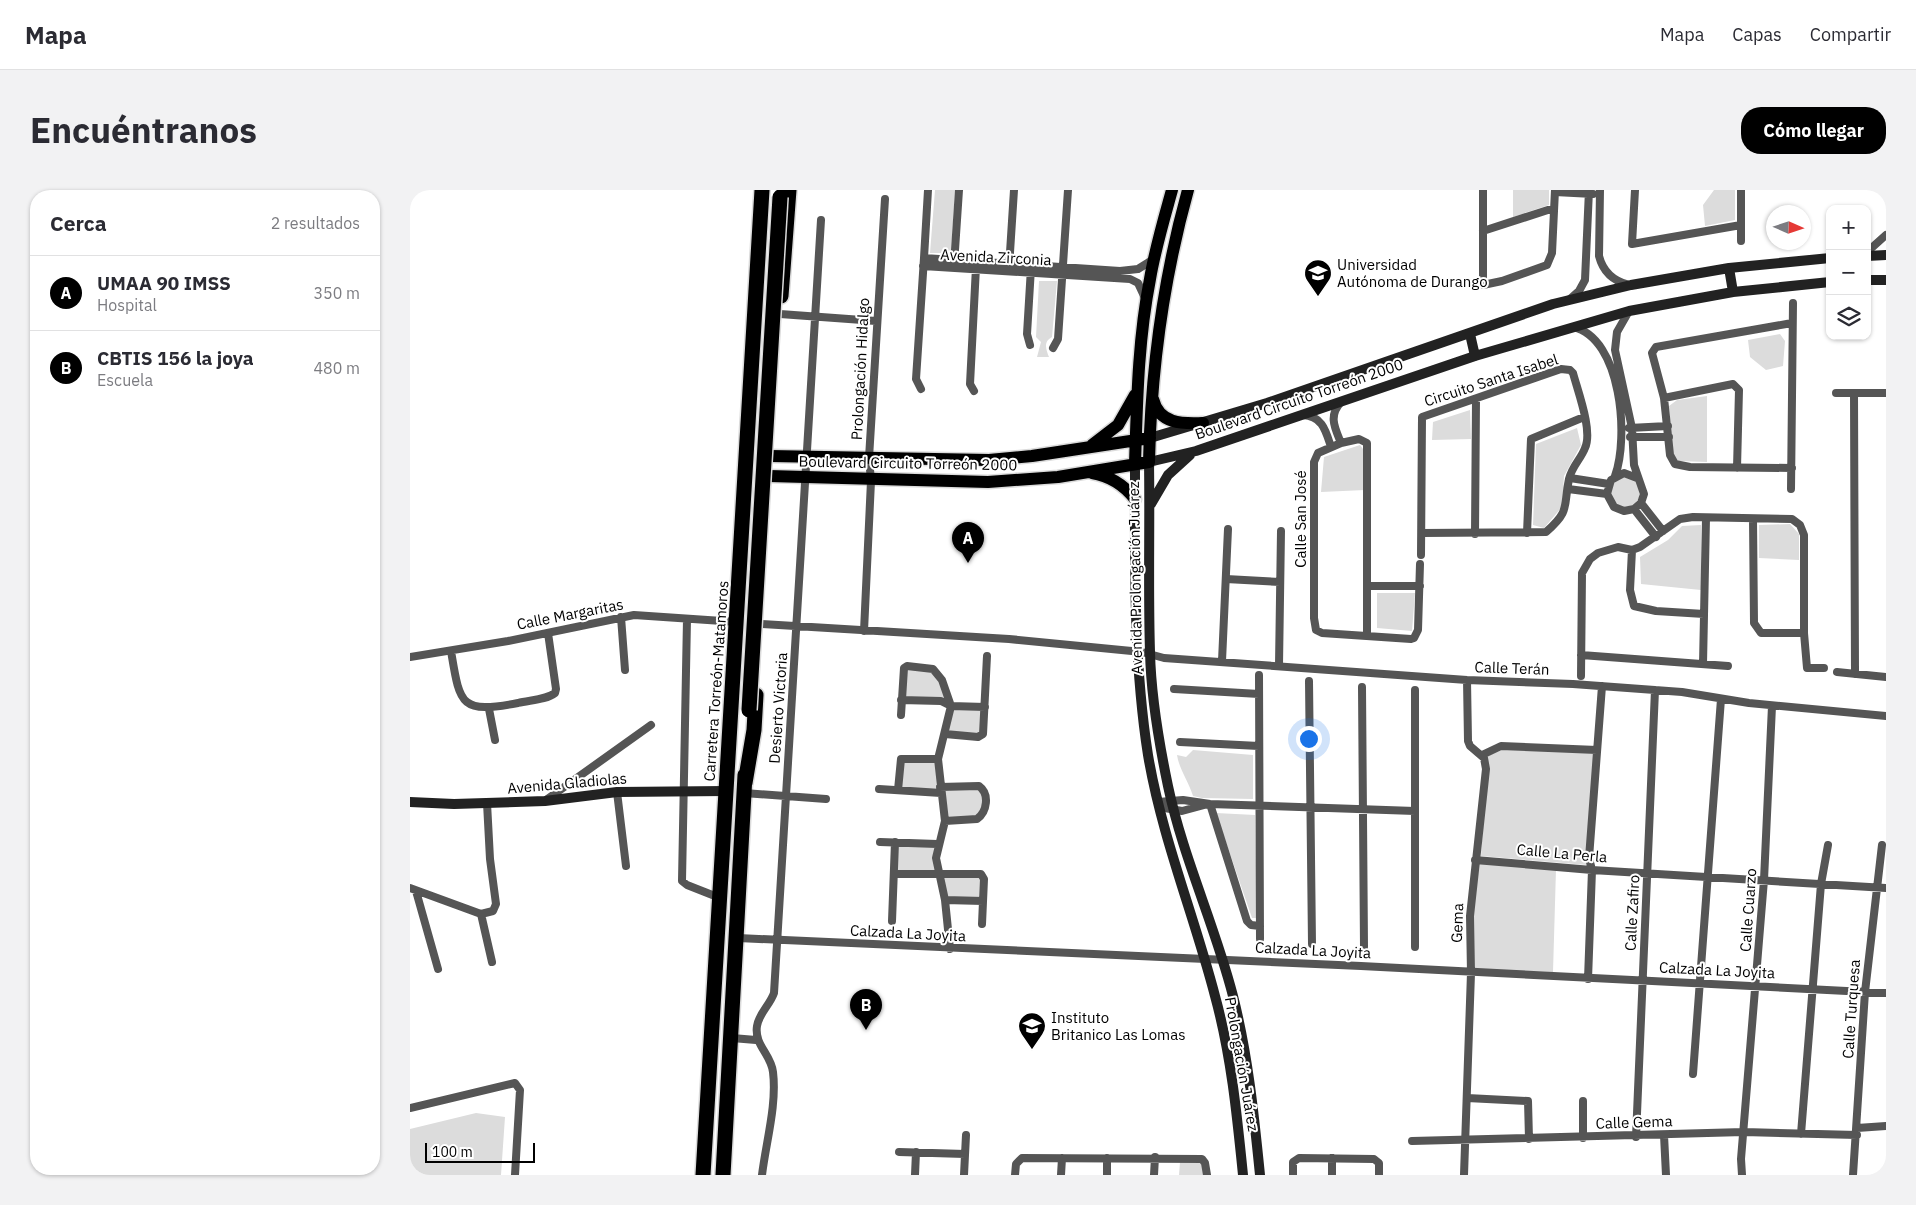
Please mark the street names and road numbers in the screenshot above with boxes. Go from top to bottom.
street label: Avenida Zirconia [940,245,1052,269]
street label: Prolongación Hidalgo [847,297,873,441]
street label: Circuito Santa Isabel [1422,349,1560,411]
street label: Boulevard Circuito Torreón 2000 [1192,354,1406,444]
street label: Boulevard Circuito Torreón 2000 [798,452,1018,474]
street label: Calle San José [1291,470,1310,568]
street label: Avenida Prolongación Juárez [1124,481,1146,675]
street label: Carretera Torreón-Matamoros [700,580,732,782]
street label: Calle Margaritas [515,594,625,634]
street label: Desierto Victoria [765,652,791,764]
street label: Calle Terán [1474,657,1550,679]
street label: Avenida Gladiolas [506,768,628,798]
street label: Calle La Perla [1516,840,1608,866]
street label: Calle Cuarzo [1736,868,1760,952]
street label: Calle Zafiro [1621,874,1643,952]
street label: Gema [1447,903,1467,943]
street label: Calzada La Joyita [849,920,967,946]
street label: Calzada La Joyita [1254,937,1372,963]
street label: Calzada La Joyita [1658,957,1776,983]
street label: Calle Turquesa [1838,959,1864,1059]
street label: Prolongación Juárez [1221,995,1263,1133]
street label: Calle Gema [1595,1111,1673,1133]

